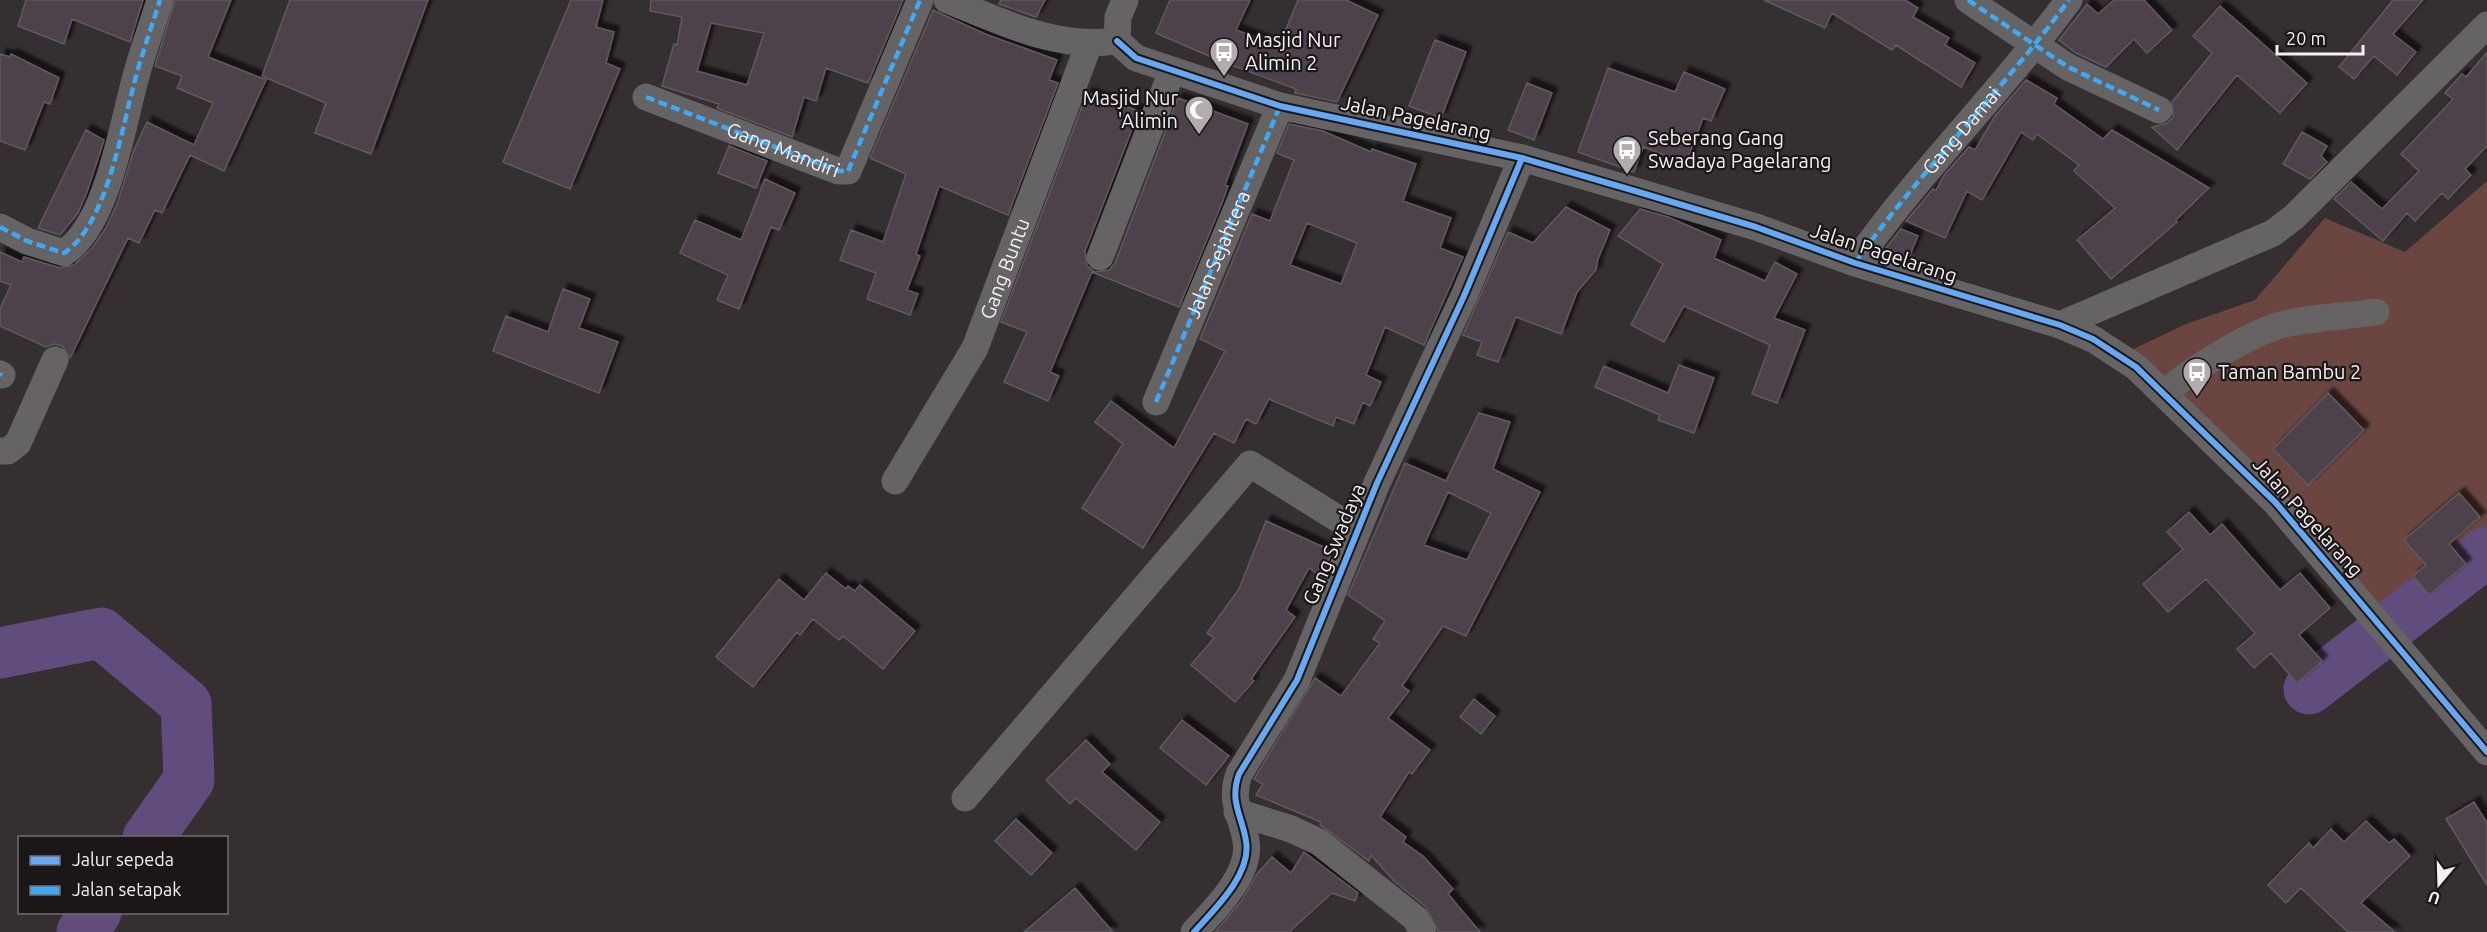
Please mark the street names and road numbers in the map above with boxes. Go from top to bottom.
street label: Gang Damai [1917,82,2005,179]
street label: Jalan Pagelarang [1339,90,1493,145]
street label: Gang Mandiri [724,117,843,182]
street label: Jalan Sejahtera [1180,187,1254,322]
street label: Gang Buntu [975,215,1034,322]
street label: Jalan Pagelarang [1808,218,1960,287]
street label: Jalan Pagelarang [2249,452,2368,581]
street label: Gang Swadaya [1298,480,1369,608]

